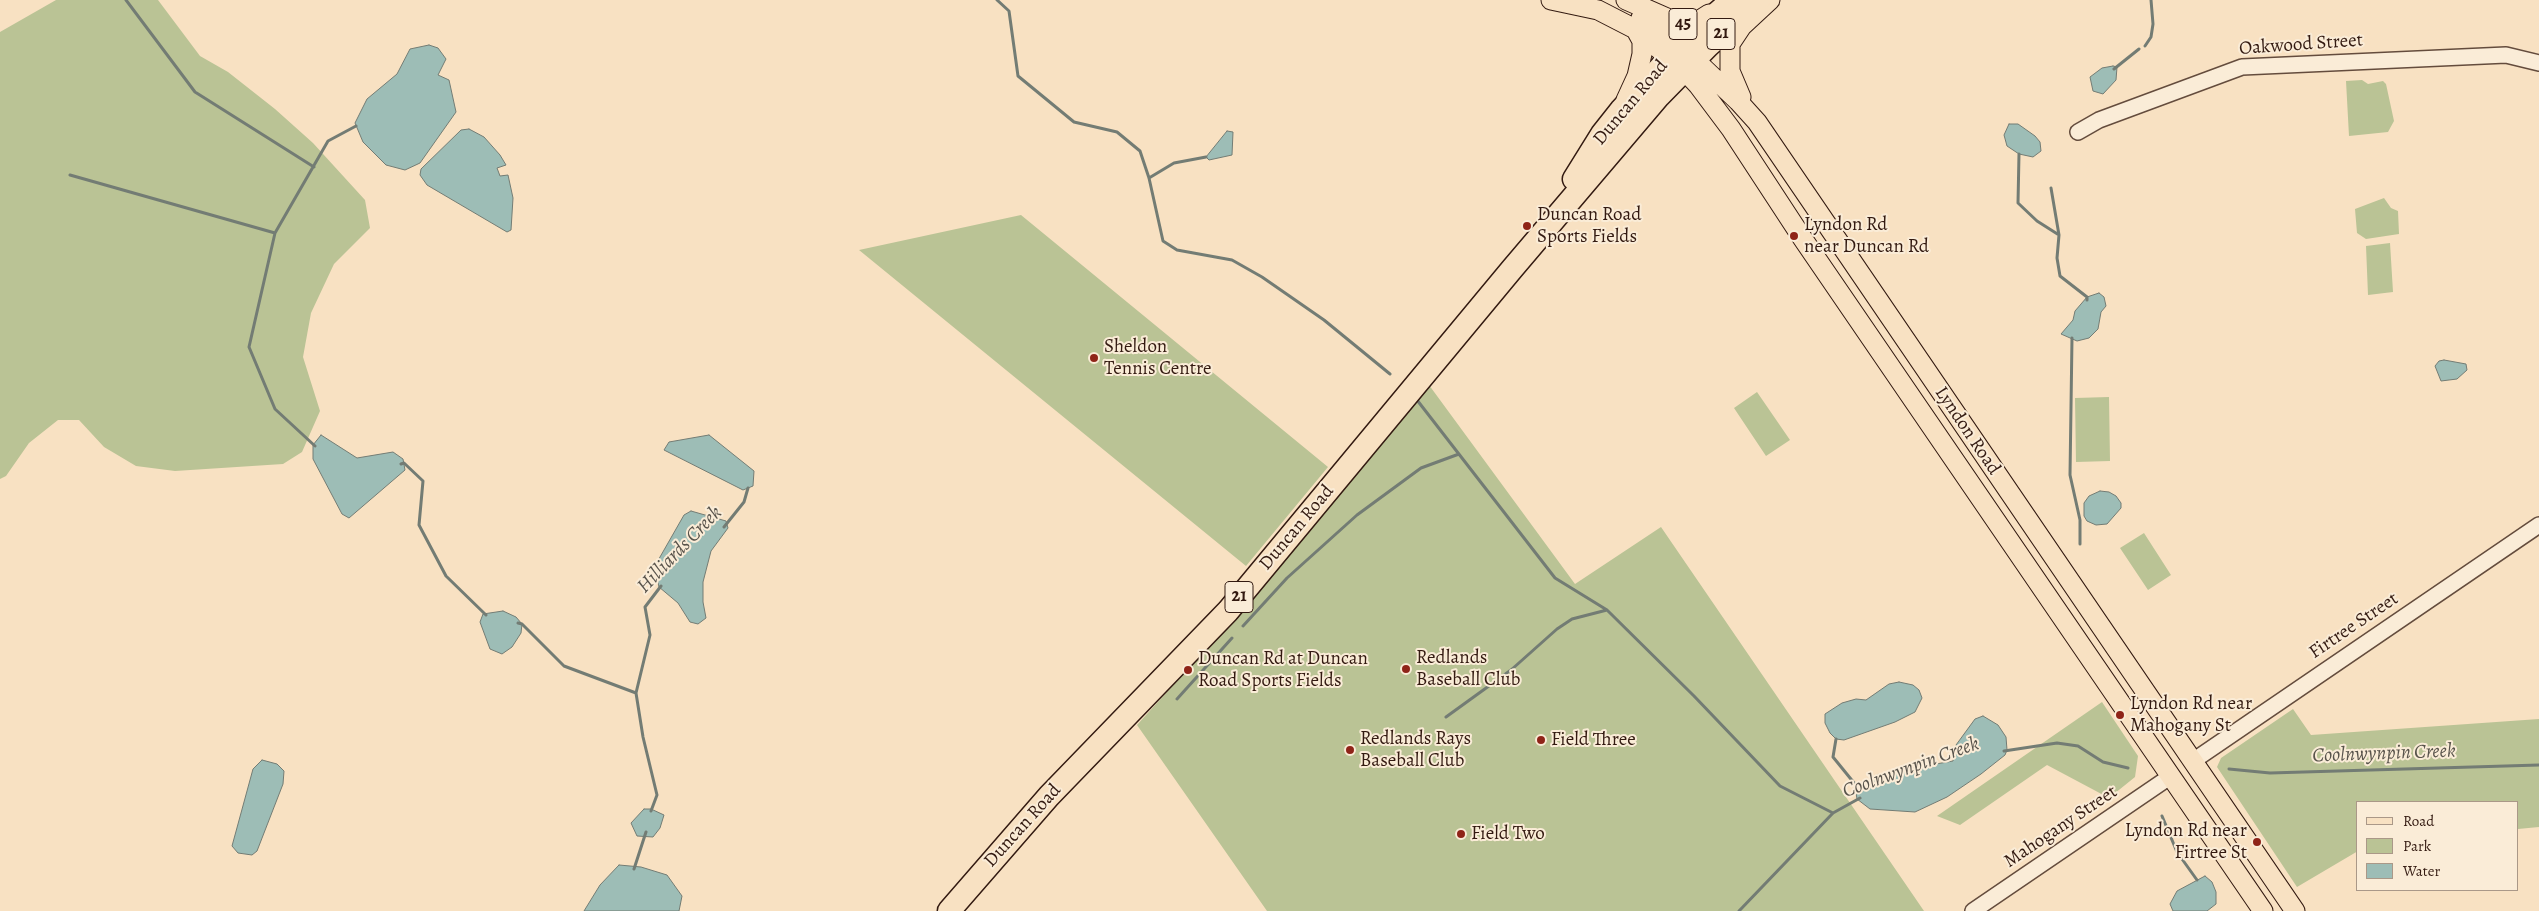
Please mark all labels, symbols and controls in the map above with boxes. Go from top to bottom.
road number: 45 [1669,8,1697,40]
road number: 21 [1707,18,1735,50]
street label: Oakwood Street [2238,29,2364,61]
street label: Duncan Road [1589,56,1673,150]
place label: Duncan Road Sports Fields [1537,204,1641,248]
place label: Lyndon Rd near Duncan Rd [1804,214,1929,258]
marker: Duncan Road Sports Fields [1521,220,1533,232]
marker: Lyndon Rd near Duncan Rd [1788,230,1800,242]
place label: Sheldon Tennis Centre [1104,336,1212,380]
marker: Sheldon Tennis Centre [1088,352,1100,364]
street label: Lyndon Road [1929,382,2005,480]
street label: Duncan Road [1255,481,1339,575]
water label: Hilliards Creek [633,501,727,599]
road number: 21 [1225,582,1253,612]
street label: Firtree Street [2305,588,2403,664]
place label: Redlands Baseball Club [1416,647,1520,691]
place label: Duncan Rd at Duncan Road Sports Fields [1198,648,1368,692]
marker: Redlands Baseball Club [1400,663,1412,675]
marker: Duncan Rd at Duncan Road Sports Fields [1182,664,1194,676]
place label: Lyndon Rd near Mahogany St [2130,693,2252,737]
marker: Lyndon Rd near Mahogany St [2114,709,2126,721]
place label: Redlands Rays Baseball Club [1360,728,1471,772]
place label: Field Three [1551,729,1636,751]
water label: Coolnwynpin Creek [1840,732,1982,804]
marker: Field Three [1535,734,1547,746]
water label: Coolnwynpin Creek [2312,740,2456,768]
marker: Redlands Rays Baseball Club [1344,744,1356,756]
street label: Duncan Road [980,780,1066,872]
street label: Mahogany Street [2000,781,2122,873]
legend [2356,801,2519,891]
text: Road [2403,811,2434,831]
place label: Lyndon Rd near Firtree St [2125,820,2247,864]
place label: Field Two [1471,823,1545,845]
marker: Field Two [1455,828,1467,840]
marker: Lyndon Rd near Firtree St [2251,836,2263,848]
text: Park [2403,836,2431,856]
text: Water [2403,861,2440,881]

